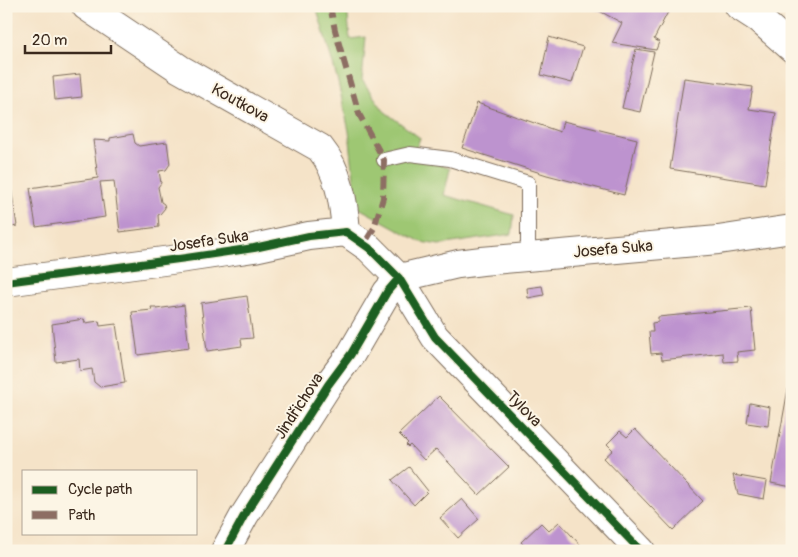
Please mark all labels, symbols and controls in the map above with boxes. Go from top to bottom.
scale bar [25,22,111,54]
text: 20 m [32,31,67,50]
street label: Koutkova [208,79,272,127]
street label: Josefa Suka [168,226,250,256]
street label: Josefa Suka [572,236,654,262]
street label: Jindřichova [270,369,328,443]
street label: Tylova [502,387,546,431]
legend [22,470,198,534]
text: Cycle path [68,480,132,499]
text: Path [68,506,95,525]

